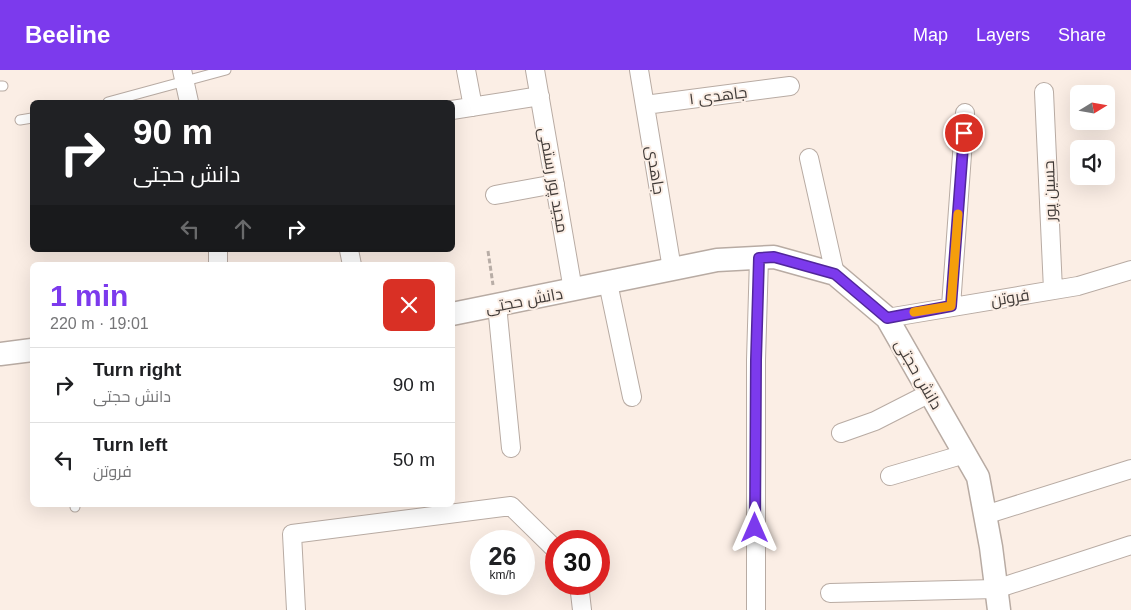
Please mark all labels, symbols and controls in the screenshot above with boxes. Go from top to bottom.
text: Beeline [25,21,110,48]
text: Map [913,25,948,45]
text: Layers [976,25,1030,45]
text: Share [1058,25,1106,45]
street label: جاهدی ۱ [688,83,748,109]
north arrow [1070,85,1115,130]
map controls [1070,85,1115,185]
text: 90 m [133,112,213,151]
pin [943,112,985,154]
icon: arrive [950,119,978,147]
icon: right [50,120,115,185]
street label: مجید پور رستمی [533,126,571,235]
button: sound [1070,140,1115,185]
street label: جاهدی [641,144,668,196]
street label: حسین پور [1040,160,1062,223]
text: دانش حجتی [133,162,240,187]
icon: left [176,215,204,243]
icon: ahead [229,215,257,243]
icon: right [282,215,310,243]
text: 1 min [50,279,128,312]
button: close [383,279,435,331]
street label: دانش حجتی [484,285,564,318]
street label: فروتن [990,286,1031,311]
text: 220 m · 19:01 [50,315,149,332]
street label: دانش حجتی [890,336,945,413]
text: Turn right [93,359,181,380]
icon: right [50,371,78,399]
text: 90 m [393,374,435,395]
text: دانش حجتی [93,388,171,405]
text: Turn left [93,434,168,455]
icon: left [50,446,78,474]
text: 50 m [393,449,435,470]
text: فروتن [93,463,132,480]
position arrow [728,501,780,553]
speed limit sign: 30 [545,530,610,595]
text: 26 [489,542,516,570]
text: km/h [489,568,516,582]

